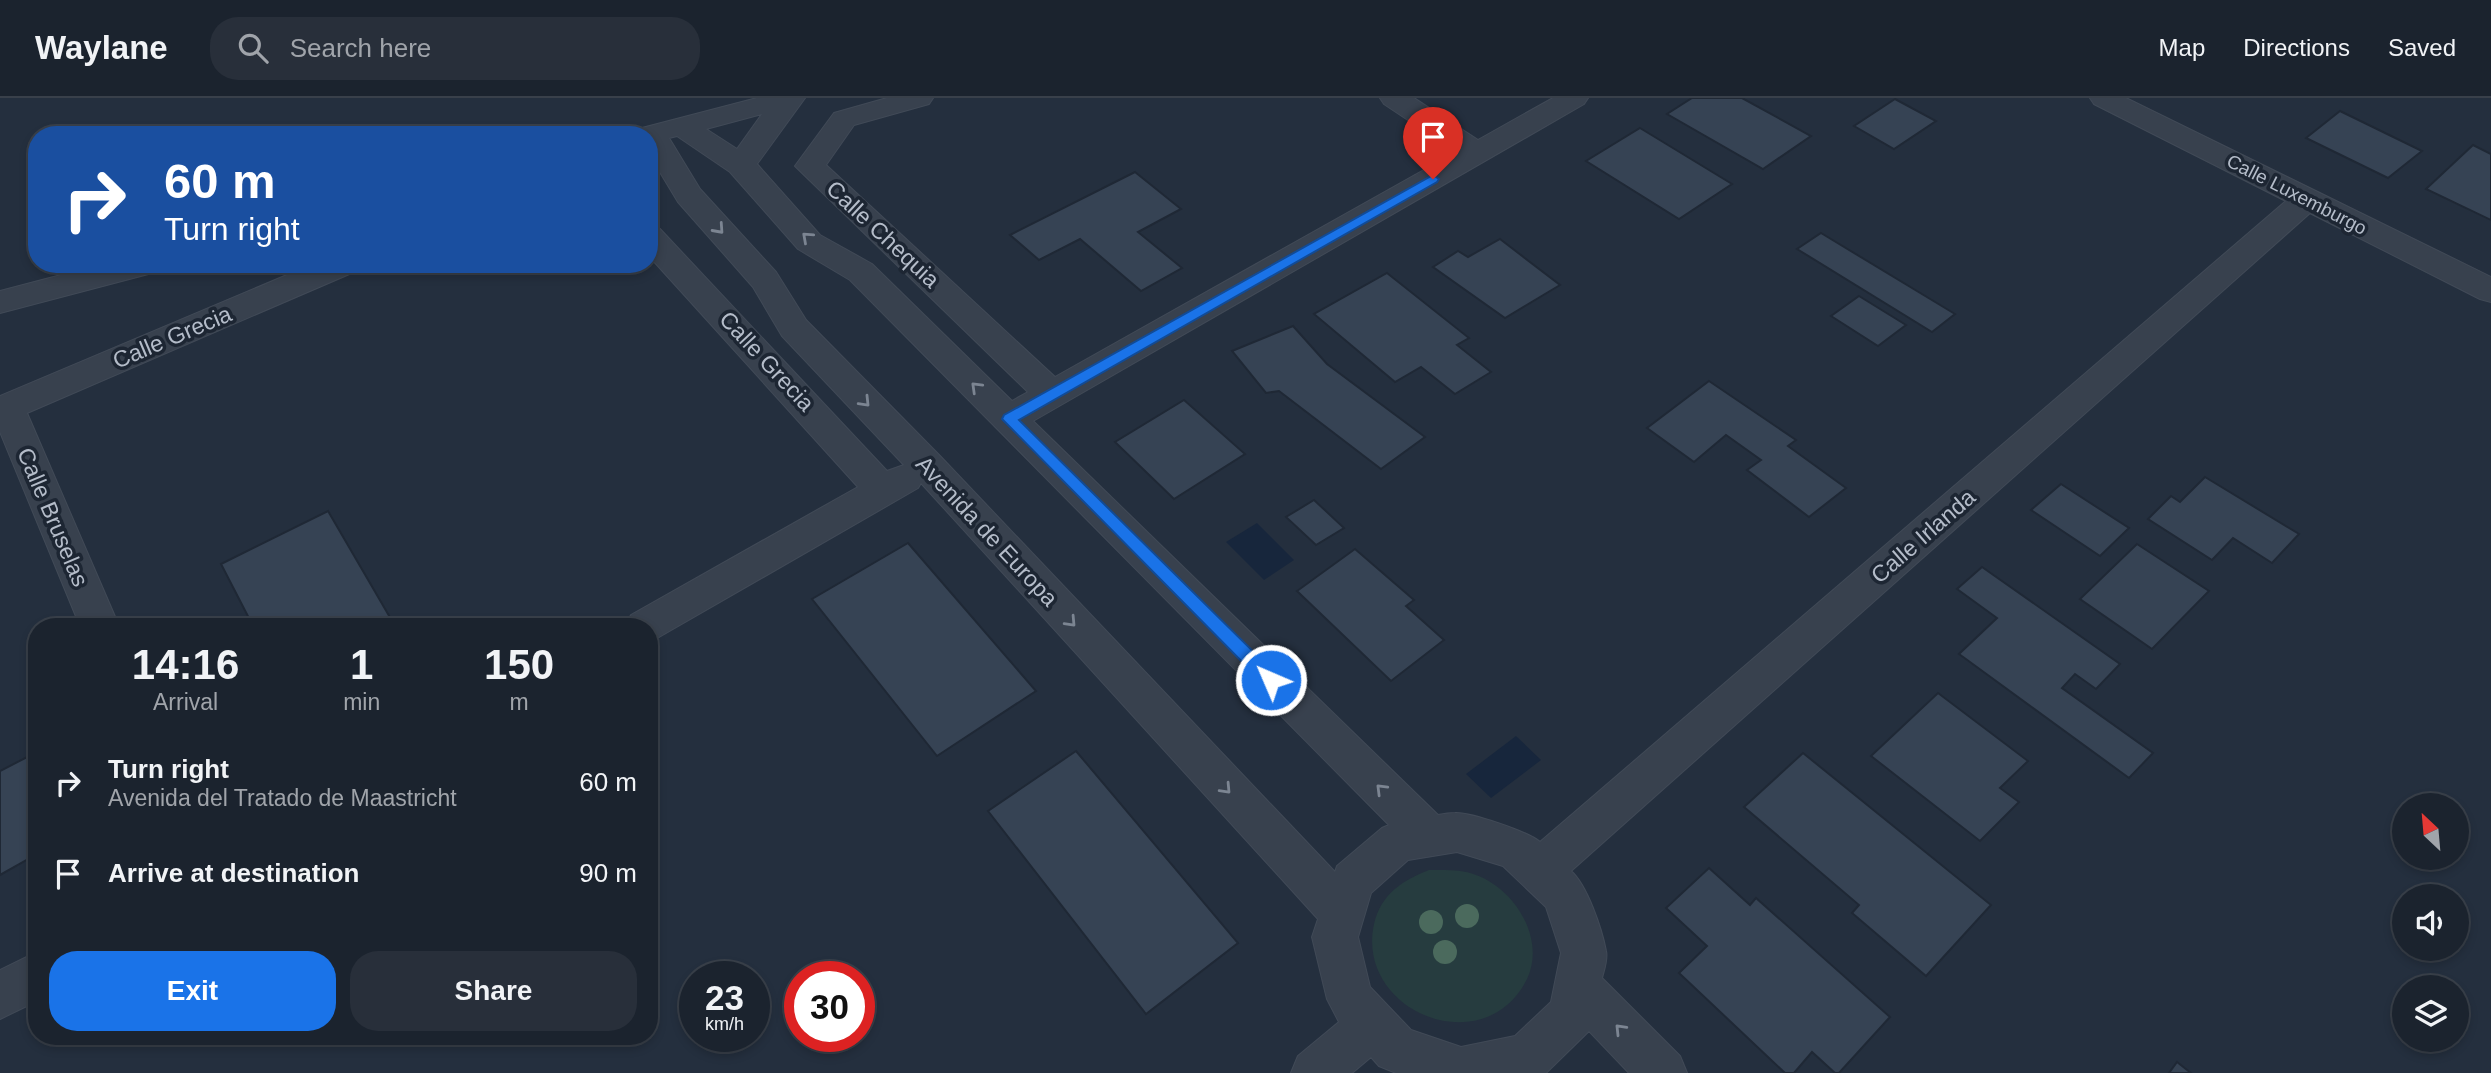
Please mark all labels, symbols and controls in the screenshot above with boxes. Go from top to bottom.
search box [210,17,700,80]
text: Waylane [35,29,168,66]
icon: search [234,29,272,67]
text: Search here [290,33,431,63]
text: Map [2159,34,2205,61]
text: Directions [2243,34,2350,61]
text: Saved [2388,34,2456,61]
pin [1403,107,1463,179]
icon: arrive [1414,118,1452,156]
street label: Calle Luxemburgo [2223,150,2370,239]
icon: right [49,154,140,245]
text: 60 m [164,154,276,208]
street label: Calle Chequia [821,175,945,293]
text: Turn right [164,211,300,247]
one-way arrow [711,221,724,234]
one-way arrow [802,233,815,246]
street label: Calle Grecia [109,300,236,374]
street label: Calle Grecia [714,306,820,416]
one-way arrow [971,383,984,396]
one-way arrow [857,394,870,407]
street label: Calle Bruselas [12,444,94,590]
street label: Avenida de Europa [911,451,1063,611]
street label: Calle Irlanda [1866,484,1980,588]
one-way arrow [1062,614,1075,627]
text: 14:16 [132,641,239,688]
text: 1 [350,641,373,688]
text: 150 [484,641,554,688]
position arrow [1234,643,1308,717]
text: Arrival [153,689,218,715]
text: min [343,689,380,715]
text: m [510,689,529,715]
text: Turn right [108,754,229,784]
icon: right [49,764,87,802]
text: 60 m [579,767,637,797]
one-way arrow [1217,781,1230,794]
text: Avenida del Tratado de Maastricht [108,785,457,811]
one-way arrow [1376,785,1389,798]
north arrow [2392,793,2469,870]
map controls [2392,793,2469,1052]
icon: arrive [49,855,87,893]
text: Arrive at destination [108,858,359,888]
text: 90 m [579,858,637,888]
button: sound [2392,884,2469,961]
button: Exit [49,951,336,1031]
button: Share [350,951,637,1031]
speed limit sign: 30 [784,961,875,1052]
button: layers [2392,975,2469,1052]
text: 23 [705,978,744,1017]
text: km/h [705,1014,744,1034]
one-way arrow [1616,1025,1629,1038]

